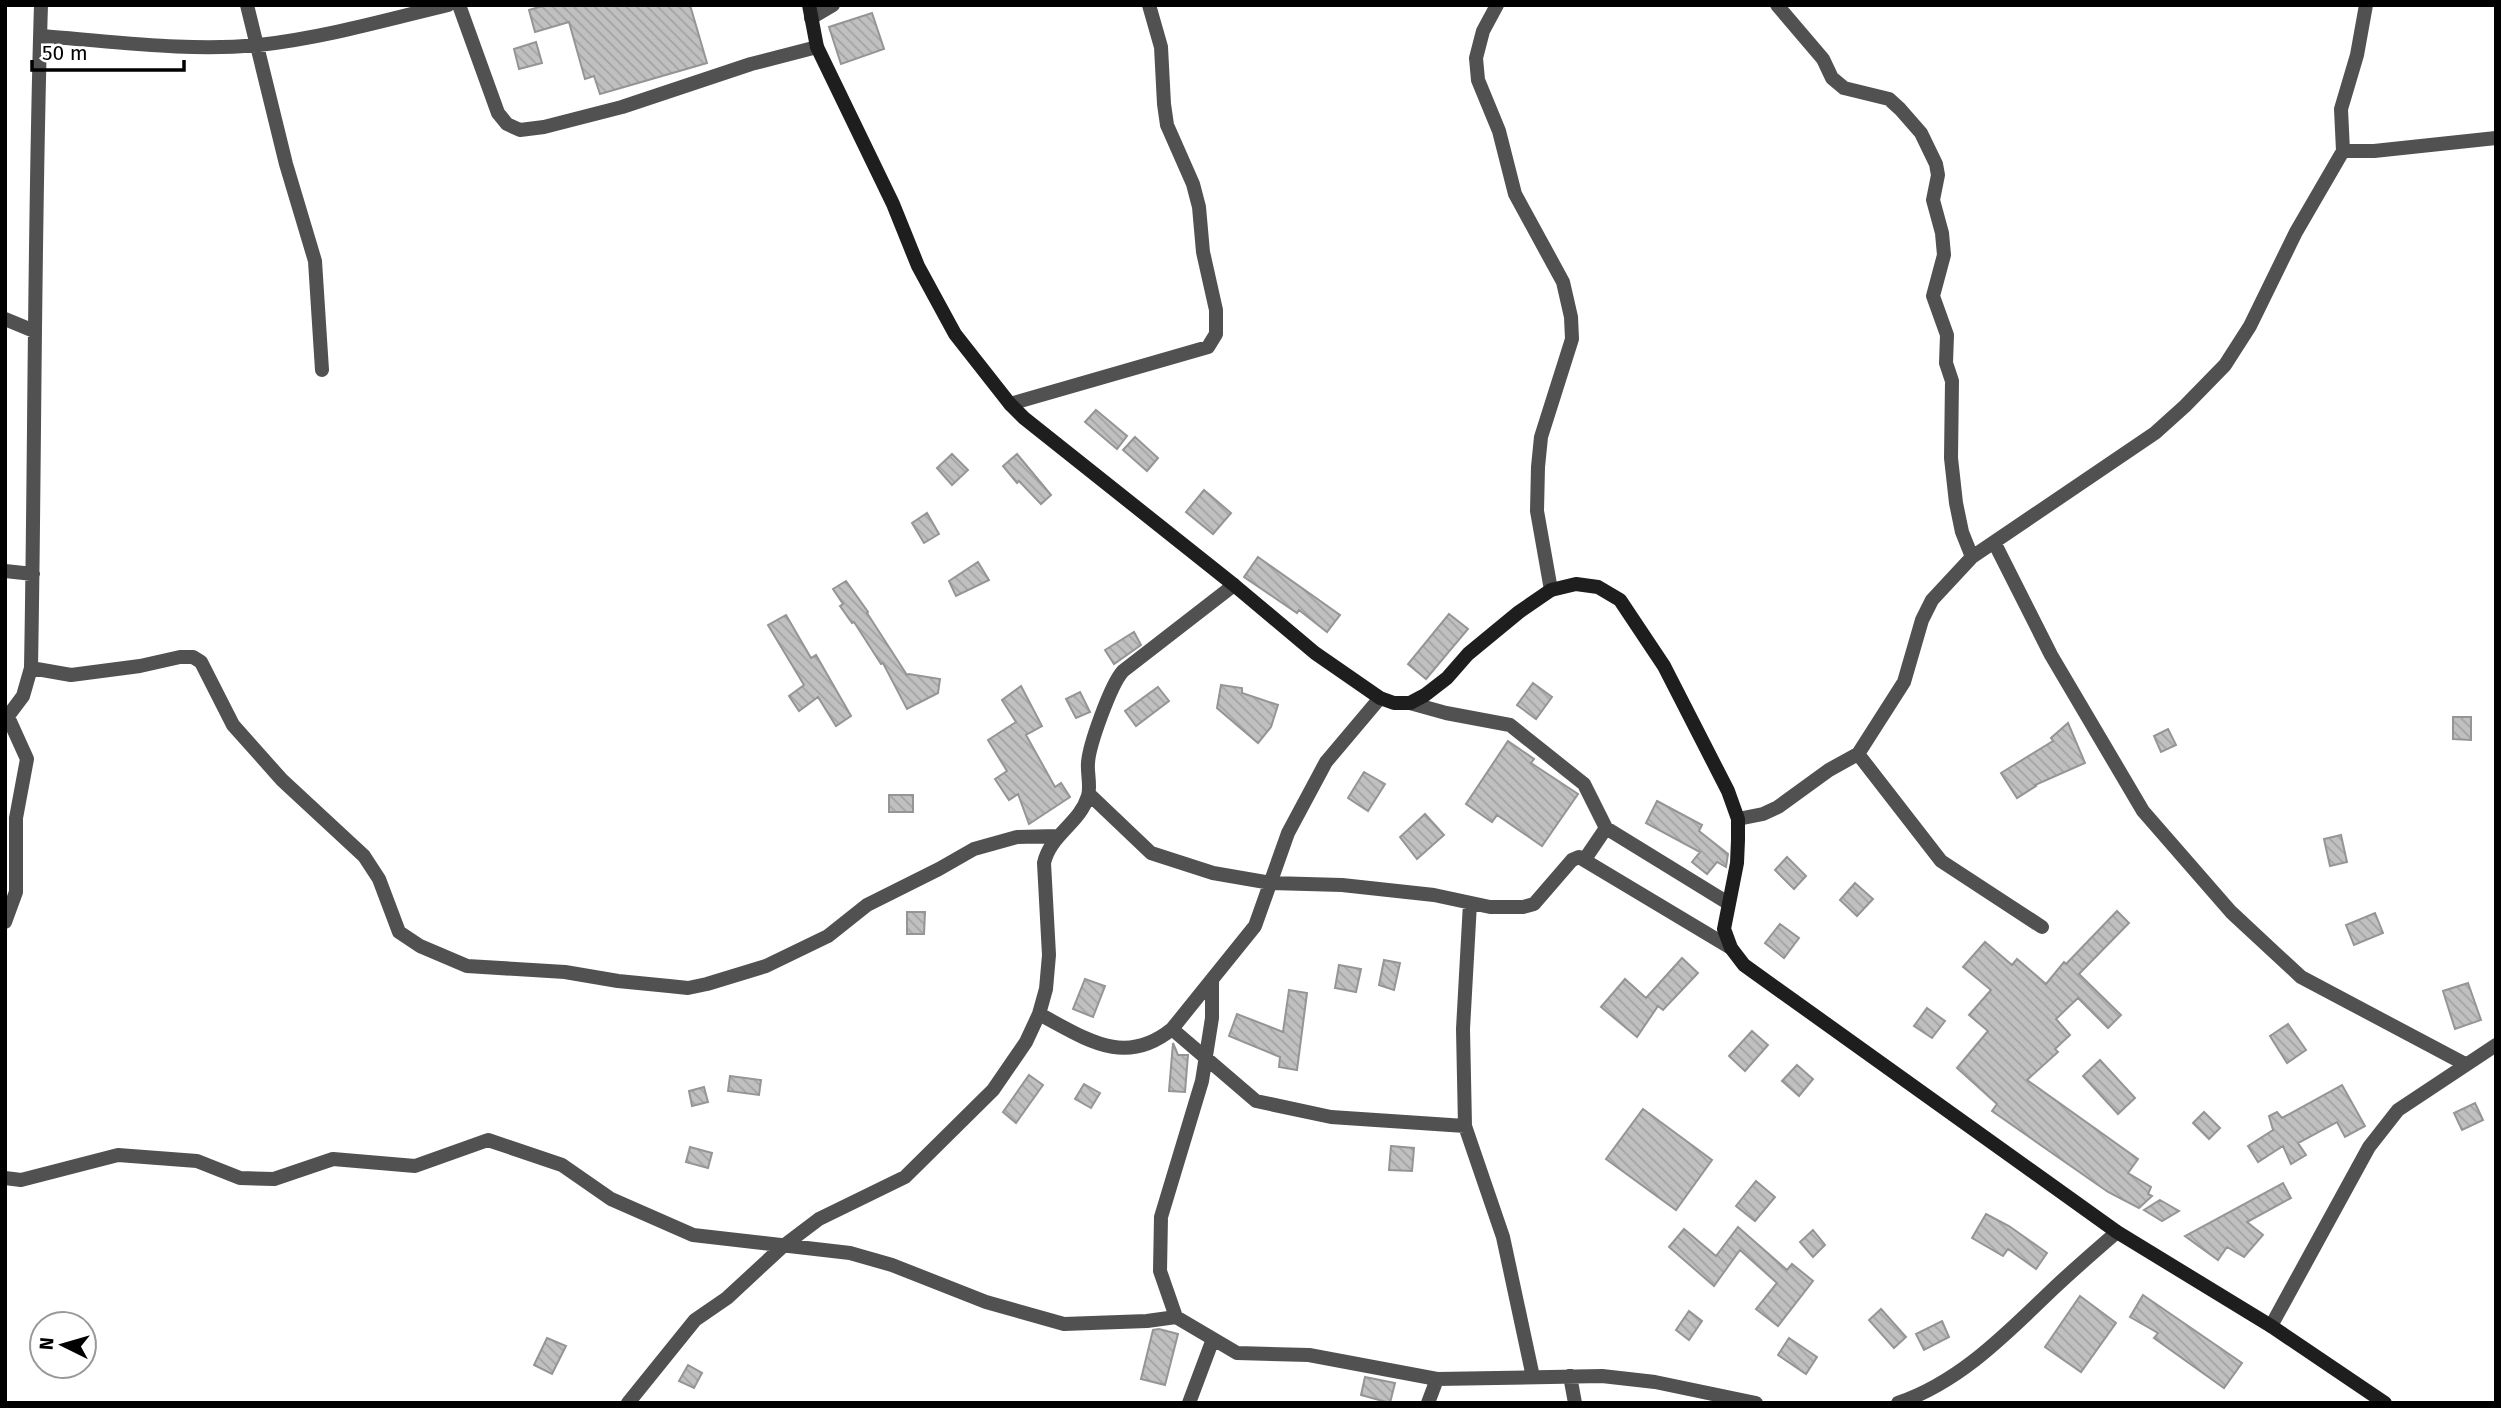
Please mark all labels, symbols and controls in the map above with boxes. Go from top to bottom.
scale bar [32,28,184,72]
text: 50 m [42,40,88,66]
north arrow [28,1310,98,1380]
text: N [35,1336,59,1351]

